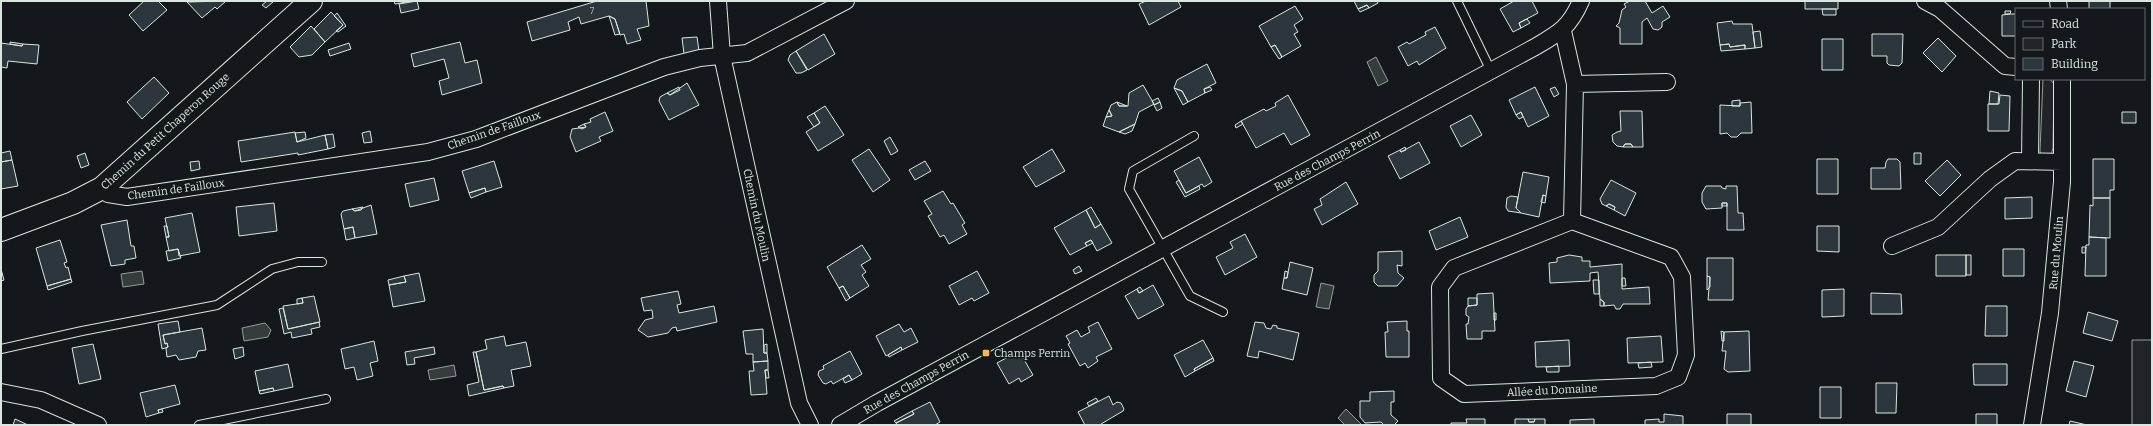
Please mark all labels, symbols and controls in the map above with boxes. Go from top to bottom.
house number: 7 [590,6,595,16]
legend [2015,8,2145,80]
text: Road [2051,17,2079,31]
text: Park [2051,37,2077,51]
text: Building [2051,57,2098,71]
street label: Chemin du Petit Chaperon Rouge [98,70,232,193]
street label: Chemin de Failloux [446,108,543,153]
street label: Rue des Champs Perrin [1272,127,1383,194]
street label: Chemin du Moulin [740,168,773,263]
street label: Chemin de Failloux [127,176,225,203]
street label: Rue du Moulin [2047,216,2066,290]
place label: Champs Perrin [994,347,1070,360]
street label: Rue des Champs Perrin [861,348,971,417]
marker: Champs Perrin [981,348,991,358]
street label: Allée du Domaine [1506,382,1598,399]

